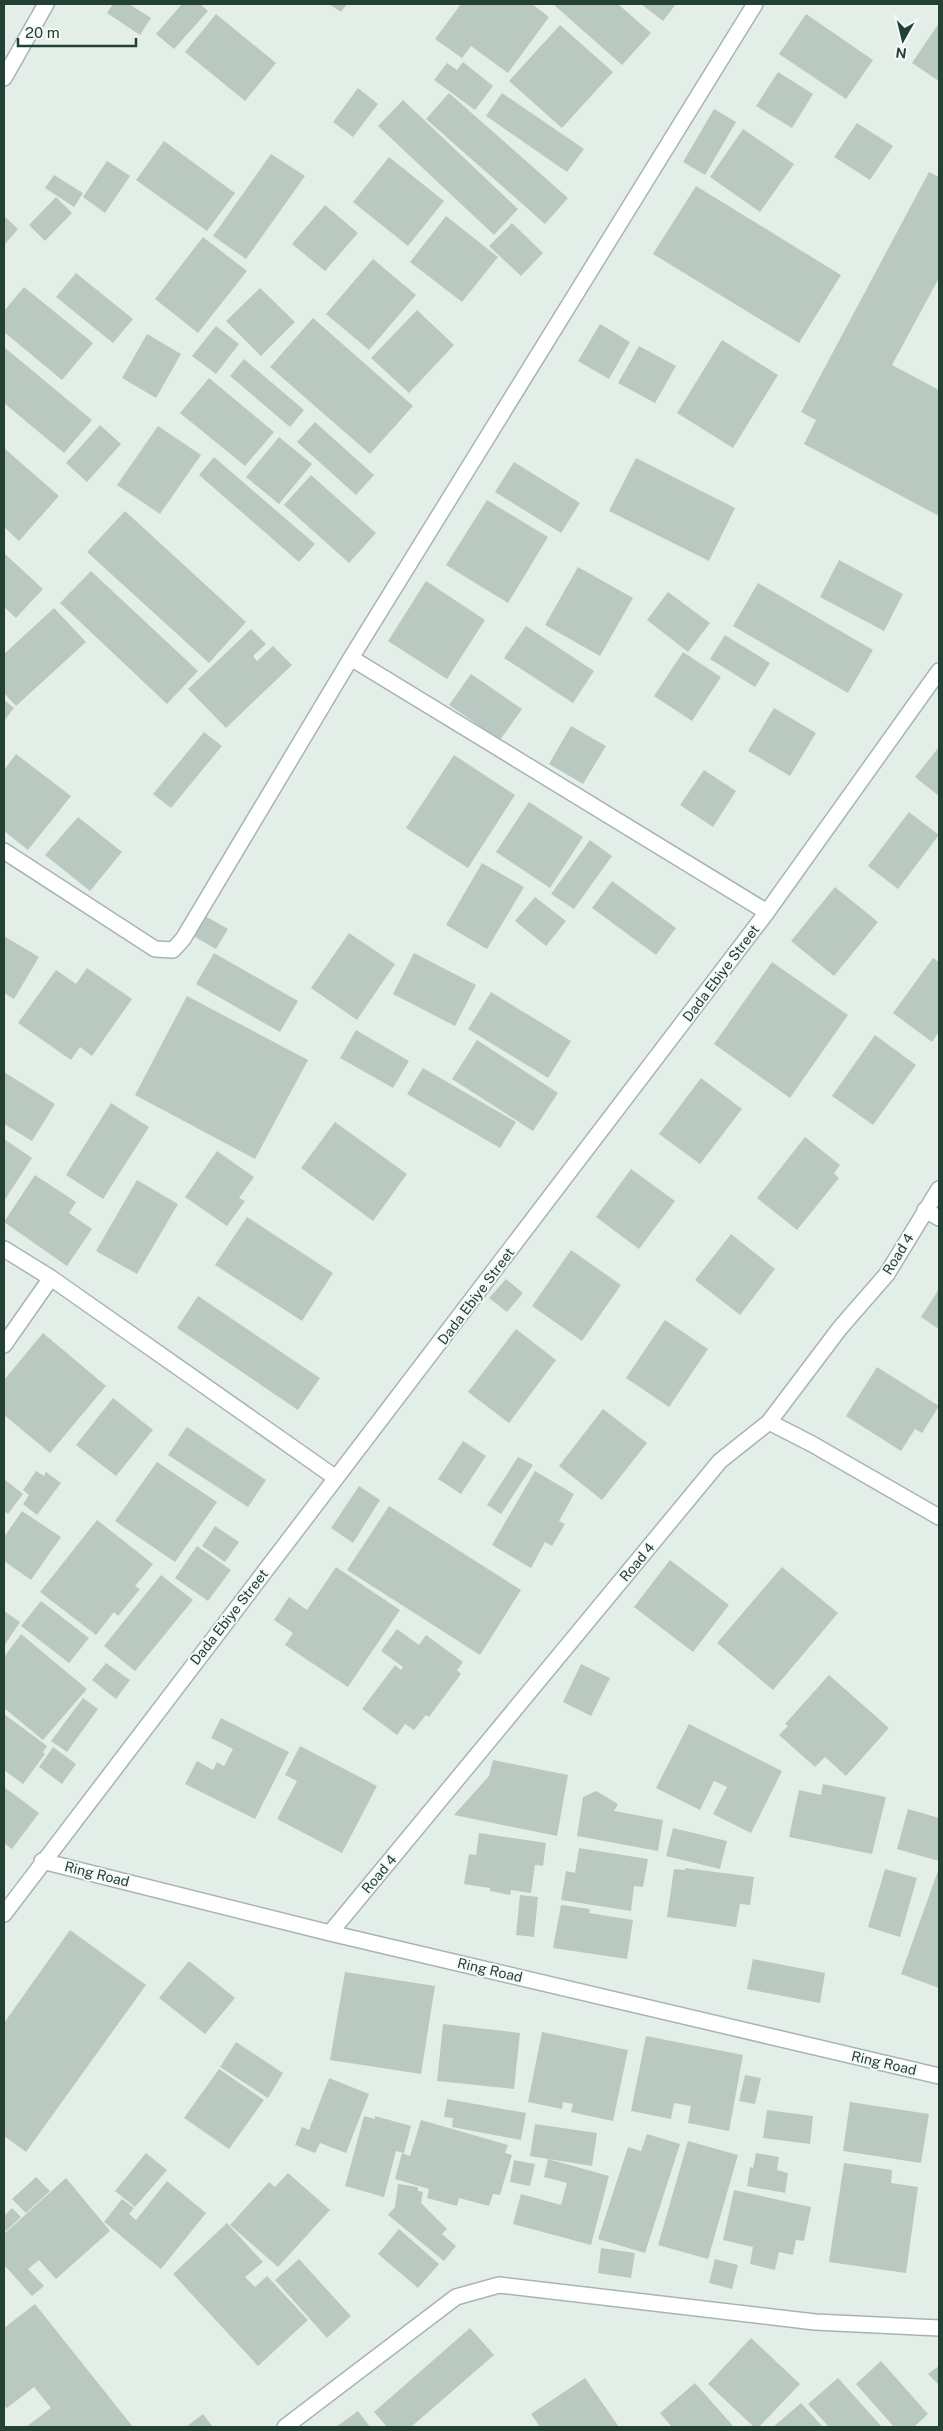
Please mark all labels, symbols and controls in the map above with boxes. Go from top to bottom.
scale bar [18,15,135,47]
north arrow [878,15,928,65]
text: 20 m [25,24,60,41]
text: N [895,44,908,62]
street label: Dada Ebiye Street [679,922,763,1024]
street label: Road 4 [879,1230,917,1277]
street label: Dada Ebiye Street [434,1245,518,1347]
street label: Road 4 [616,1539,658,1585]
street label: Dada Ebiye Street [187,1566,271,1668]
street label: Road 4 [358,1851,400,1897]
street label: Ring Road [63,1858,131,1890]
street label: Ring Road [456,1955,524,1985]
street label: Ring Road [850,2048,918,2078]

